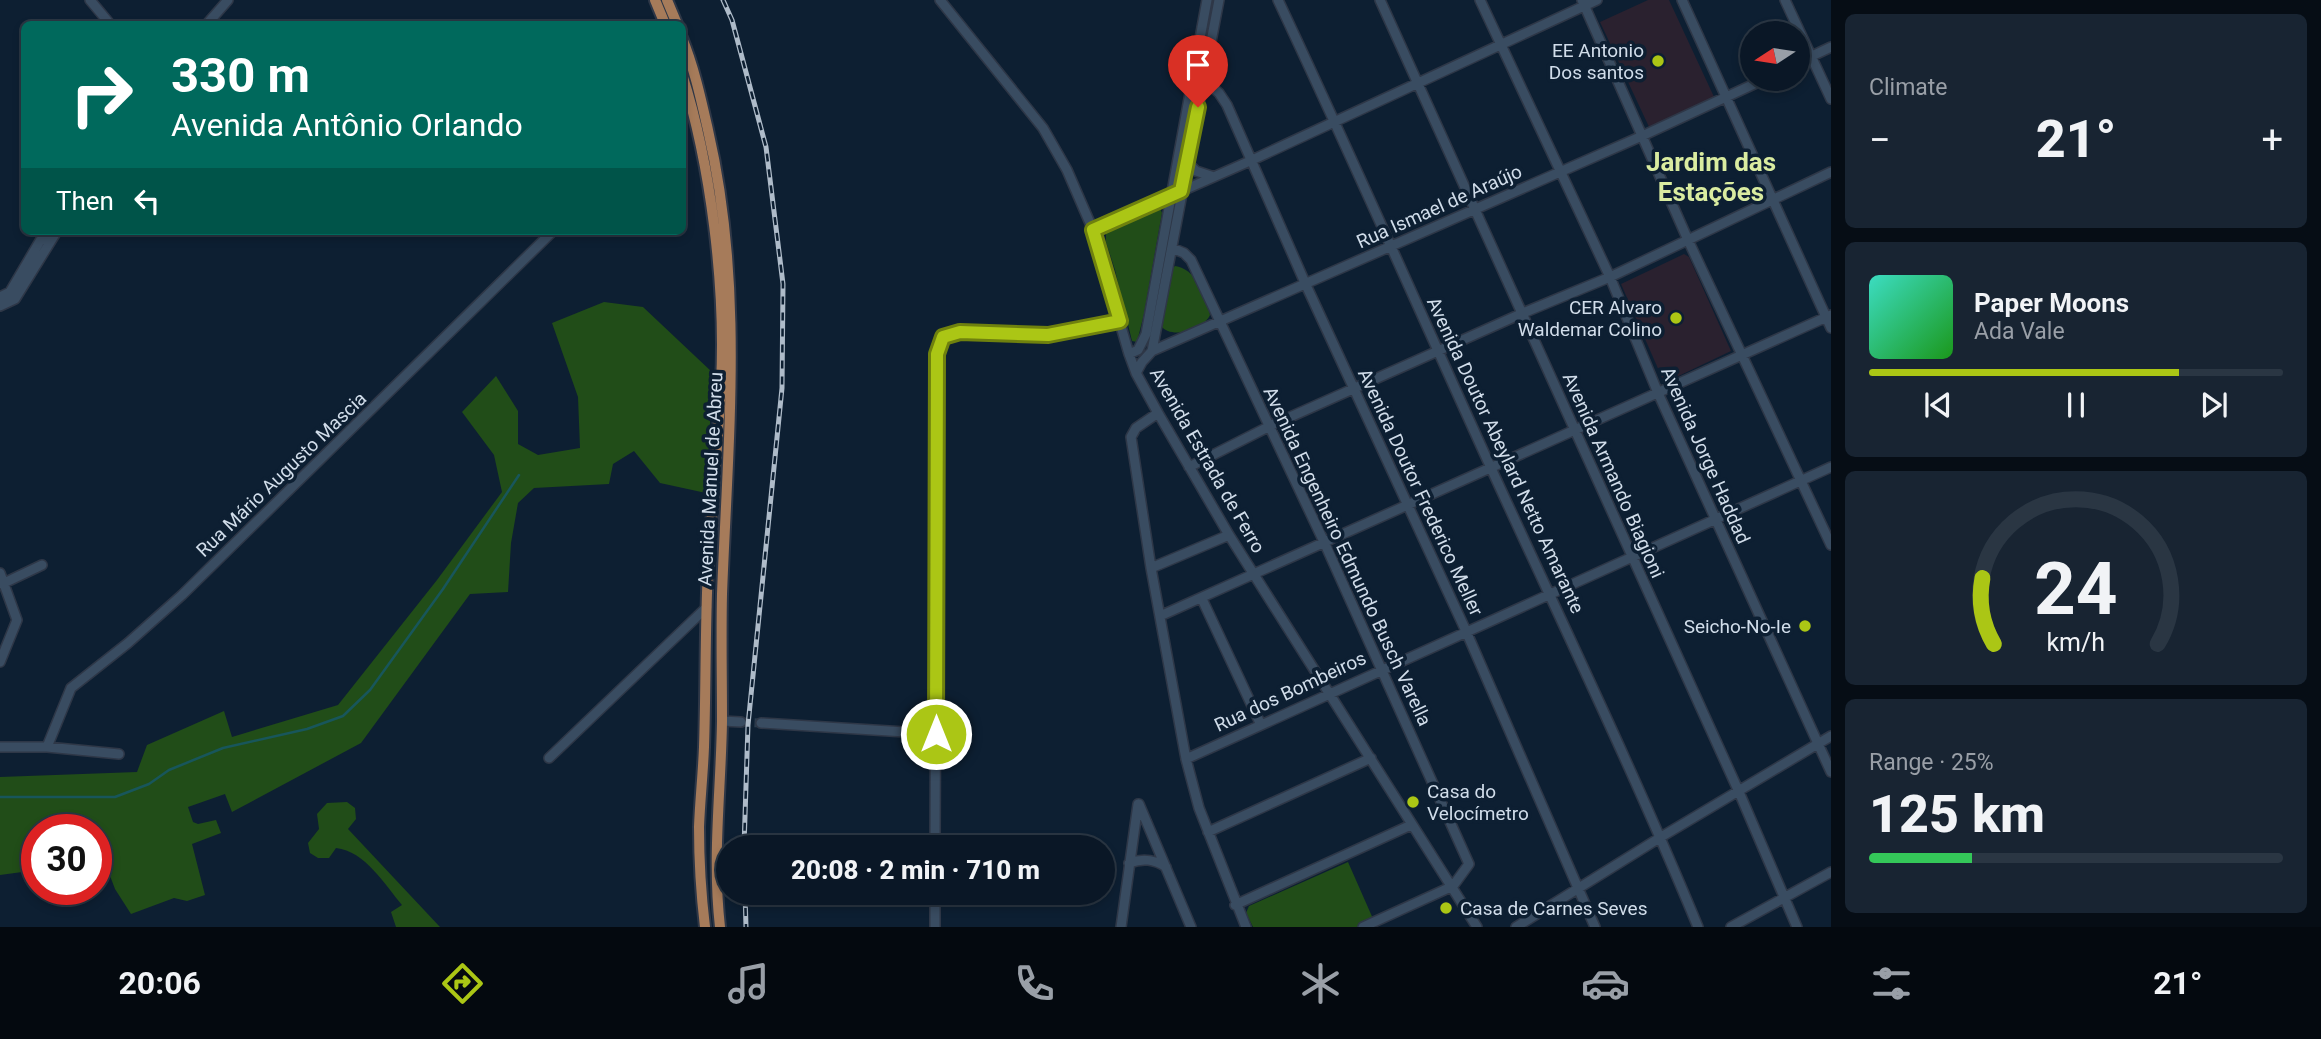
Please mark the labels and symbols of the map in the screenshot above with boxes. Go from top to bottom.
north arrow [1740,21,1810,91]
pin [1168,35,1228,107]
place label: EE Antonio Dos santos [1549,39,1644,84]
marker: EE Antonio Dos santos [1650,53,1666,69]
district label: Jardim das Estações [1646,147,1776,207]
street label: Rua Ismael de Araújo [1353,160,1526,253]
street label: Avenida Doutor Abeylard Netto Amarante [1422,293,1589,617]
place label: CER Alvaro Waldemar Colino [1518,296,1662,341]
marker: CER Alvaro Waldemar Colino [1668,310,1684,326]
street label: Avenida Estrada de Ferro [1145,363,1270,557]
street label: Avenida Jorge Haddad [1656,363,1755,547]
street label: Avenida Doutor Frederico Meller [1353,365,1488,620]
street label: Avenida Armando Biagioni [1558,369,1669,582]
street label: Avenida Manuel de Abreu [693,371,728,587]
street label: Avenida Engenheiro Edmundo Busch Varella [1259,383,1437,730]
street label: Rua Mário Augusto Mascia [191,387,371,562]
place label: Seicho-No-Ie [1684,615,1791,638]
marker: Seicho-No-Ie [1797,618,1813,634]
street label: Rua dos Bombeiros [1211,646,1370,737]
position arrow [899,697,973,771]
place label: Casa do Velocímetro [1427,780,1529,825]
marker: Casa do Velocímetro [1405,794,1421,810]
speed limit sign: 30 [21,814,112,905]
place label: Casa de Carnes Seves [1460,897,1648,920]
marker: Casa de Carnes Seves [1438,900,1454,916]

